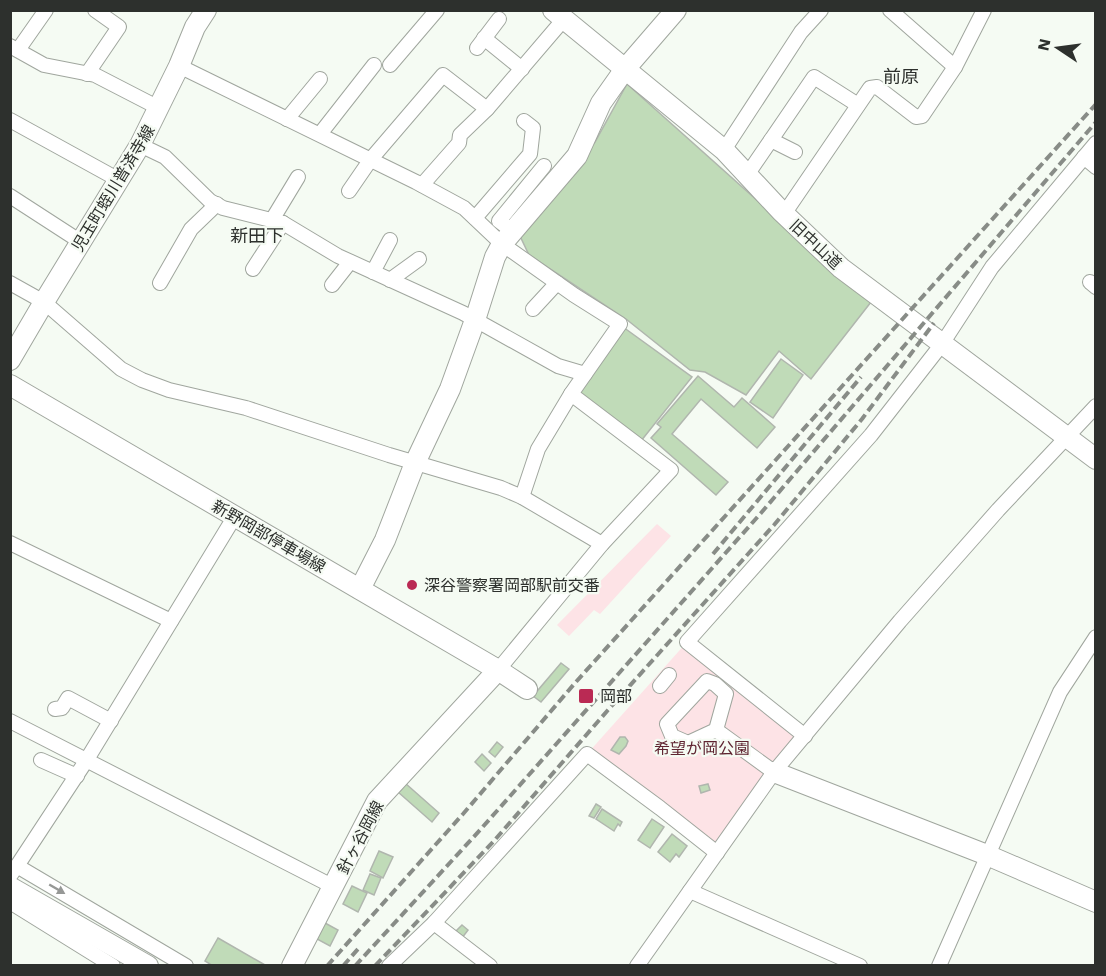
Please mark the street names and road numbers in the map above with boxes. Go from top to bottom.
street label: 児玉町蛭川普済寺線 [68,122,159,255]
street label: 旧中山道 [786,216,846,273]
street label: 新野岡部停車場線 [209,496,329,577]
street label: 針ヶ谷岡線 [333,797,388,877]

